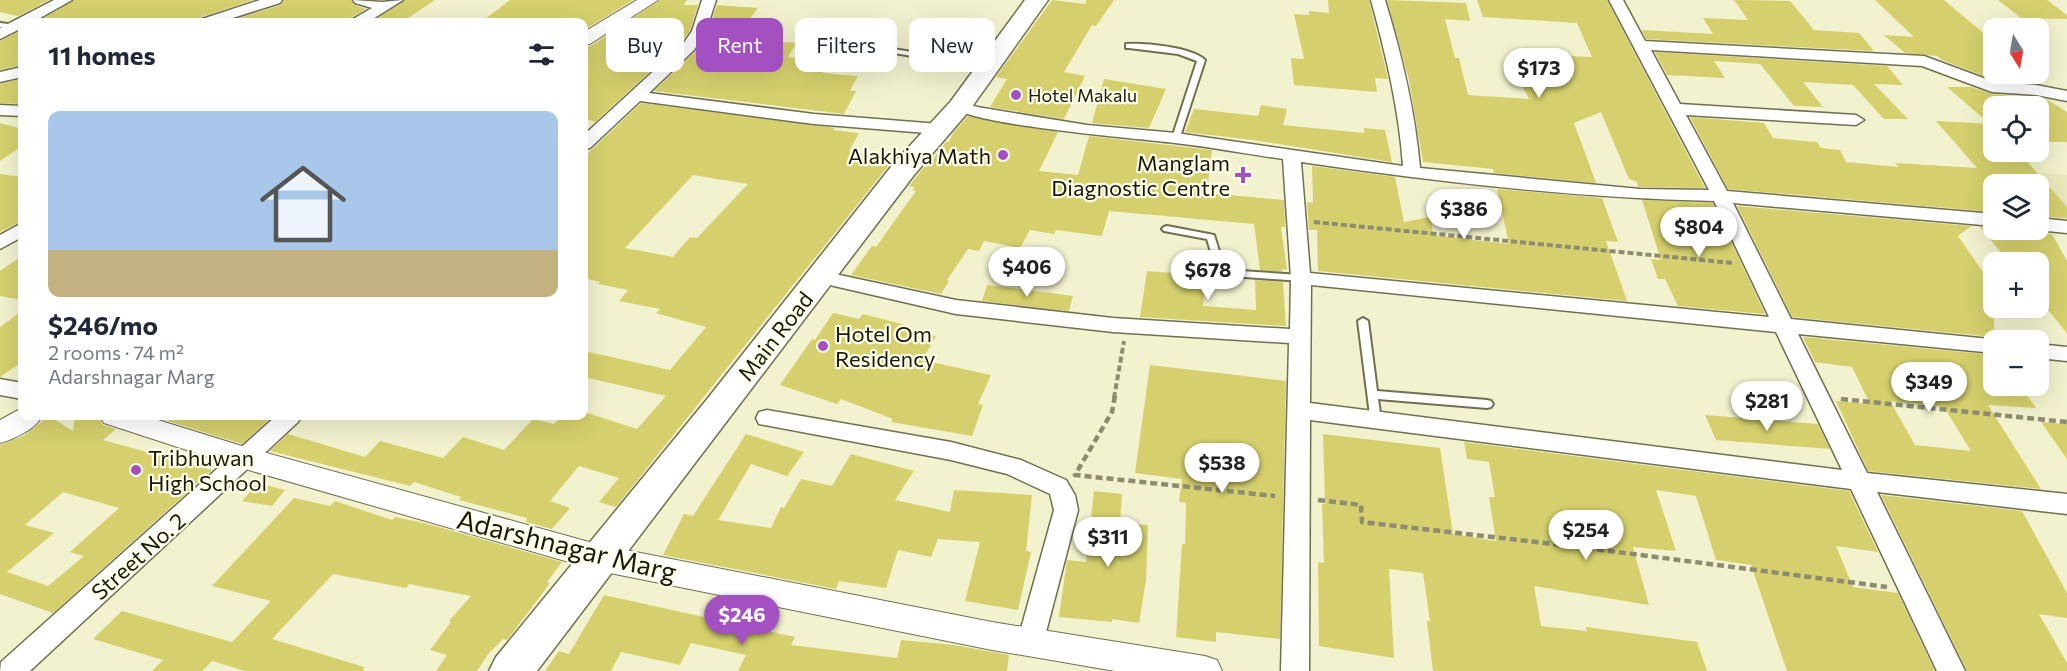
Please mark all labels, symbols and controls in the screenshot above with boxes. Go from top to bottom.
chip: Buy [606,18,684,72]
chip: Rent [696,18,783,72]
chip: Filters [795,18,897,72]
chip: New [909,18,995,72]
north arrow [1983,18,2049,84]
map controls [1983,18,2049,396]
icon: filters [525,38,558,71]
text: 11 homes [48,39,156,70]
pin: $173 [1503,48,1575,99]
text: $173 [1517,55,1561,79]
place label: Hotel Makalu [1028,84,1137,106]
marker: Hotel Makalu [1009,88,1023,102]
button: locate [1983,96,2049,162]
place label: Alakhiya Math [848,142,991,169]
marker: Alakhiya Math [996,148,1010,162]
place label: Manglam Diagnostic Centre [1051,149,1230,201]
icon: home [249,150,357,258]
marker: Manglam Diagnostic Centre [1234,166,1252,184]
button: layers [1983,174,2049,240]
pin: $386 [1428,189,1500,240]
text: $386 [1440,196,1488,220]
pin: $804 [1663,207,1735,258]
text: $804 [1674,214,1724,238]
pin: $406 [991,247,1063,298]
pin: $678 [1172,250,1244,301]
button: + [1983,252,2049,318]
text: $406 [1002,254,1052,278]
text: $678 [1185,257,1231,281]
street label: Main Road [732,286,818,386]
text: $246/mo [48,309,158,340]
place label: Hotel Om Residency [835,320,935,372]
button: − [1983,330,2049,396]
marker: Hotel Om Residency [816,339,830,353]
text: 2 rooms · 74 m² [48,340,184,364]
pin: $349 [1893,362,1965,413]
text: Adarshnagar Marg [48,364,215,388]
text: $349 [1905,369,1953,393]
pin: $281 [1731,381,1803,432]
text: $281 [1745,388,1789,412]
pin: $538 [1186,443,1258,494]
place label: Tribhuwan High School [148,444,267,496]
text: $538 [1198,450,1246,474]
marker: Tribhuwan High School [129,463,143,477]
street label: Adarshnagar Marg [454,502,681,588]
street label: Street No. 2 [85,507,191,605]
pin: $254 [1550,510,1622,561]
pin: $311 [1072,517,1144,568]
text: $254 [1563,517,1609,541]
text: $311 [1087,524,1129,548]
pin: $246 [706,595,778,646]
text: $246 [718,602,766,626]

